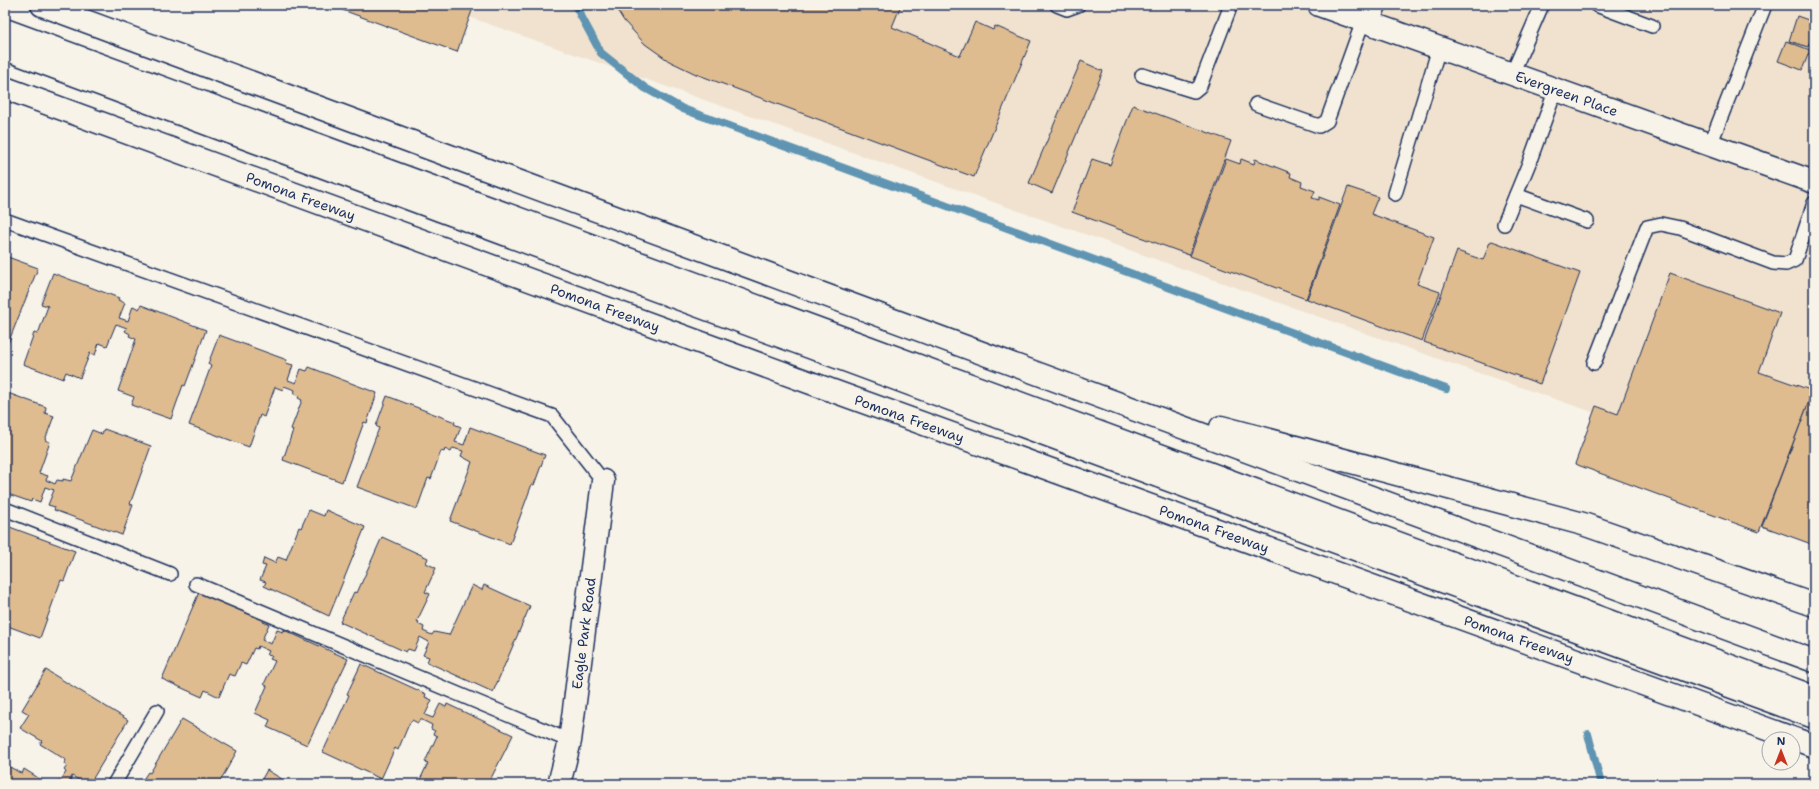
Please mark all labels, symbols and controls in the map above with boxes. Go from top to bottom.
street label: Evergreen Place [1513,67,1621,120]
street label: Pomona Freeway [243,168,358,225]
street label: Pomona Freeway [548,279,662,336]
street label: Pomona Freeway [852,390,967,447]
street label: Pomona Freeway [1157,501,1272,557]
street label: Eagle Park Road [568,576,600,690]
street label: Pomona Freeway [1461,611,1576,667]
north arrow [1761,731,1801,771]
text: N [1777,734,1786,749]

